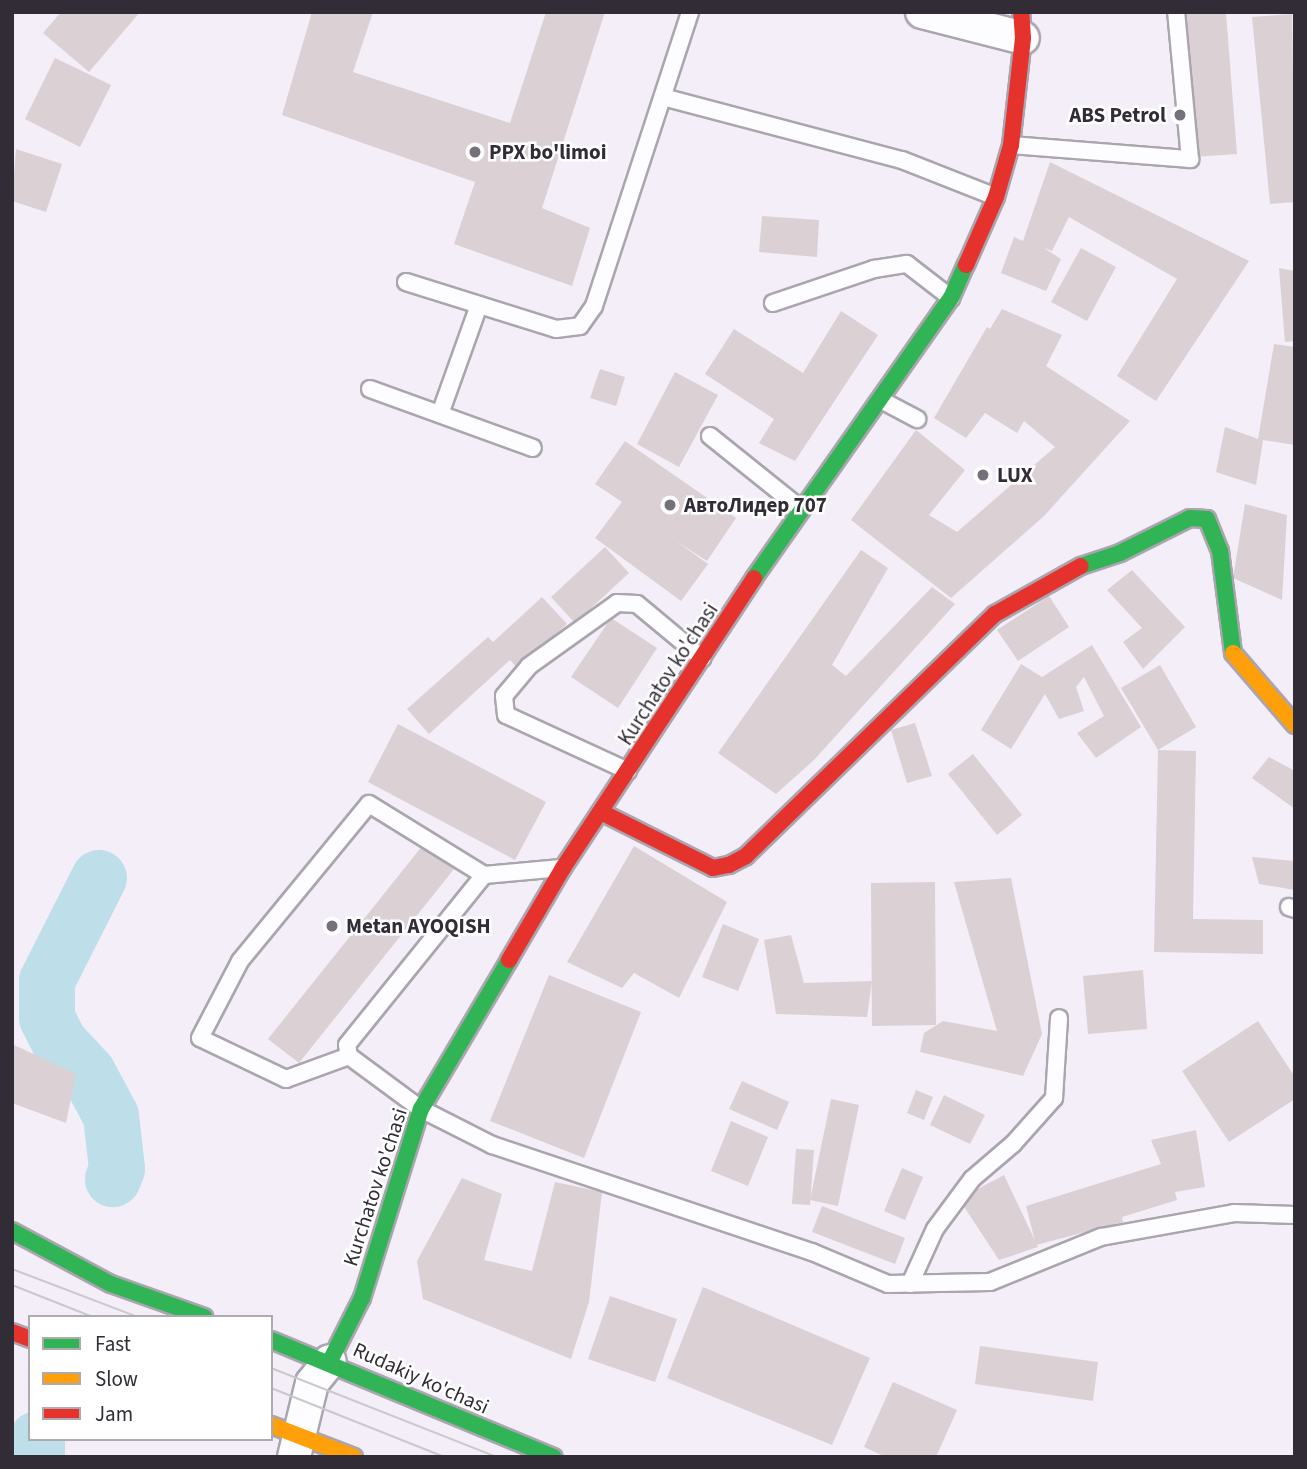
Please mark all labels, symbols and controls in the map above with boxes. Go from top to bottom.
place label: ABS Petrol [1069,102,1166,128]
marker: ABS Petrol [1172,107,1188,123]
place label: PPX bo'limoi [489,139,606,165]
marker: PPX bo'limoi [467,144,483,160]
place label: LUX [997,462,1033,488]
marker: LUX [975,467,991,483]
place label: АвтоЛидер 707 [684,492,827,518]
marker: АвтоЛидер 707 [662,497,678,513]
street label: Kurchatov ko'chasi [613,598,723,750]
place label: Metan AYOQISH [346,913,491,939]
marker: Metan AYOQISH [324,918,340,934]
street label: Kurchatov ko'chasi [338,1105,412,1269]
legend [28,1315,273,1441]
text: Fast [95,1329,131,1359]
street label: Rudakiy ko'chasi [349,1337,493,1419]
text: Slow [95,1364,138,1394]
text: Jam [95,1399,133,1429]

